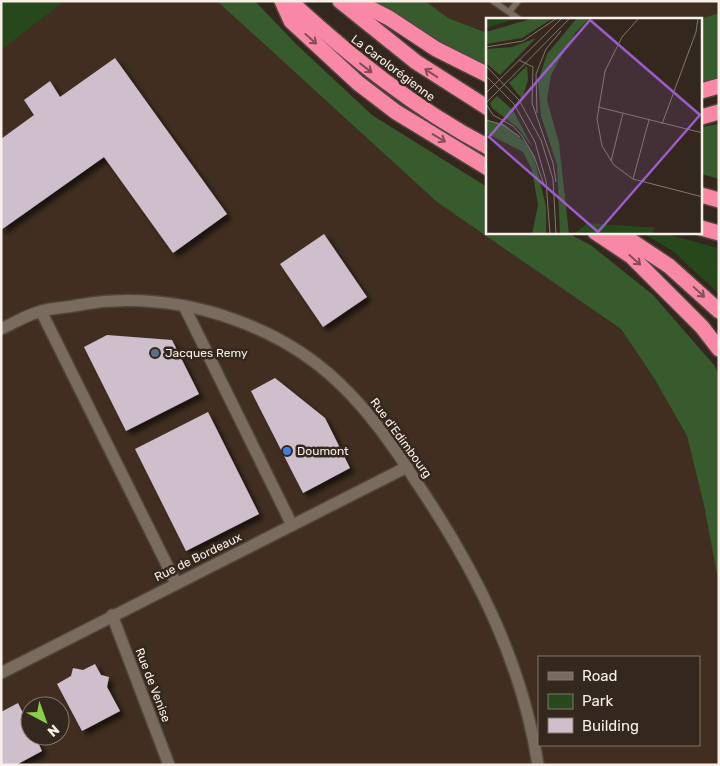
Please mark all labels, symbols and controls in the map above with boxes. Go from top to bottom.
inset map [486,18,702,234]
street label: La Carolorégienne [348,32,438,104]
one-way arrow [305,33,317,45]
one-way arrow [359,62,372,73]
one-way arrow [425,67,439,77]
one-way arrow [432,134,446,144]
one-way arrow [629,255,642,266]
one-way arrow [693,286,706,298]
place label: Jacques Remy [165,346,248,360]
marker: Jacques Remy [149,347,161,359]
street label: Rue d'Edimbourg [367,395,435,481]
place label: Doumont [297,444,349,458]
marker: Doumont [281,445,293,457]
street label: Rue de Bordeaux [152,530,244,584]
street label: Rue de Venise [132,646,174,724]
legend [538,656,700,746]
text: Road [582,667,618,685]
text: Park [582,692,613,710]
north arrow [20,696,70,746]
text: Building [582,717,639,735]
text: N [44,721,63,740]

